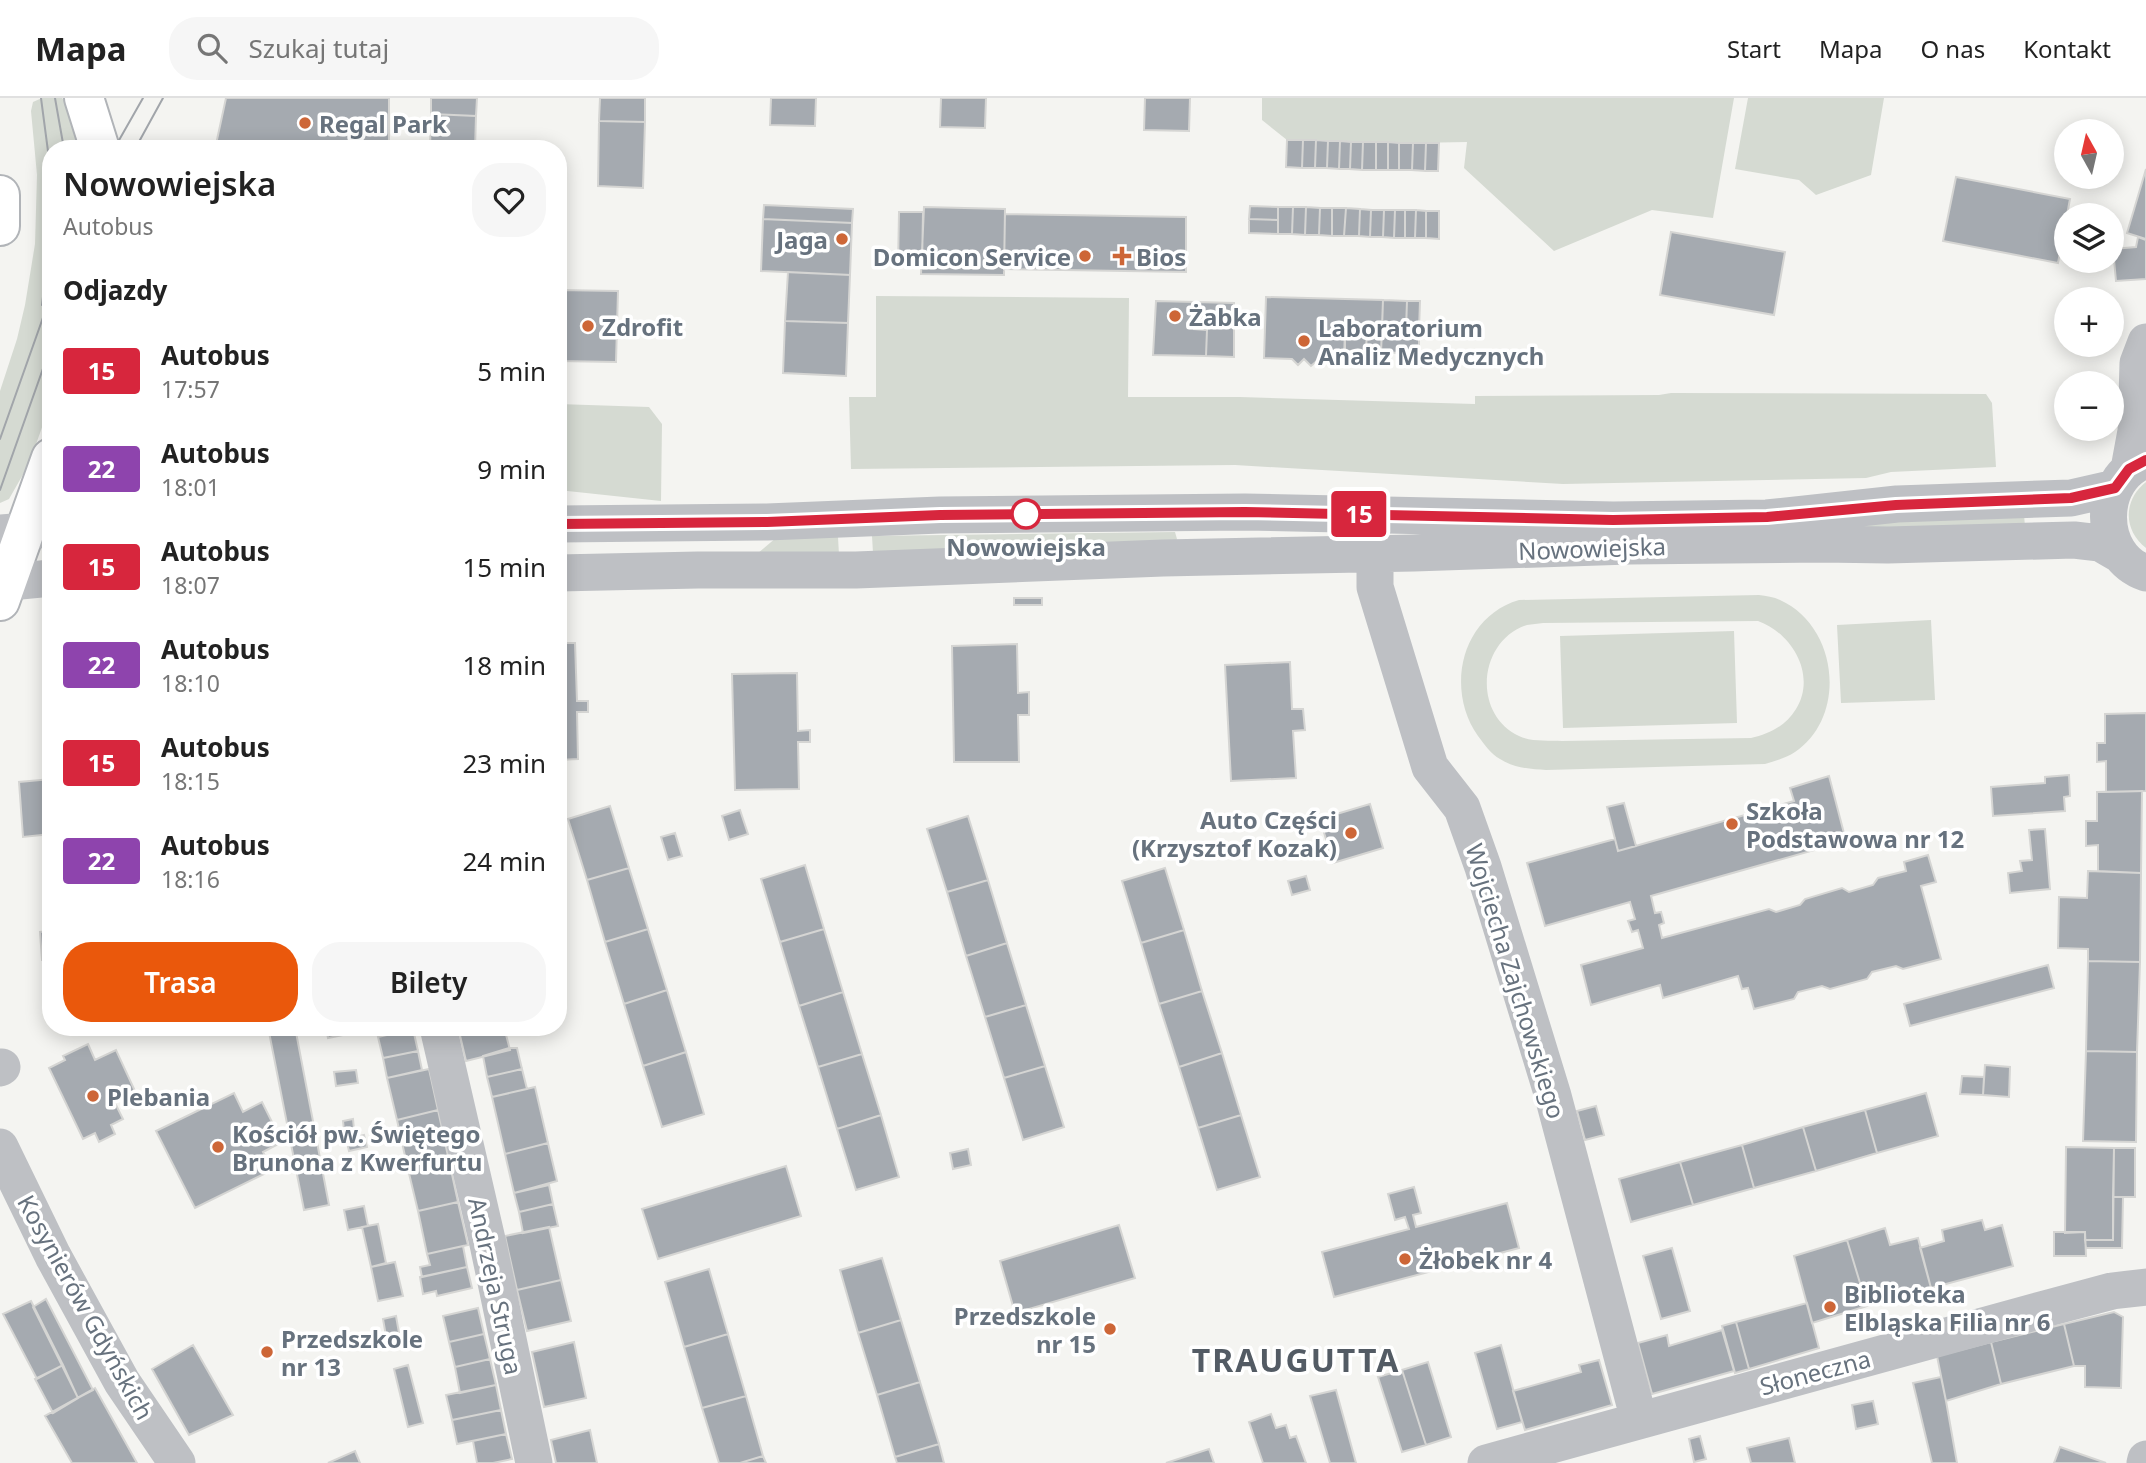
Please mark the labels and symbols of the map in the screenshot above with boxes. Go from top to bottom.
place label: Regal Park [319,107,447,140]
marker: Regal Park [297,115,313,131]
north arrow [2054,119,2124,189]
place label: Jaga [774,223,828,256]
marker: Jaga [834,231,850,247]
place label: Domicon Service [873,240,1071,273]
place label: Bios [1136,240,1186,273]
marker: Domicon Service [1077,248,1093,264]
marker: Bios [1114,248,1130,264]
place label: Żabka [1189,300,1262,333]
marker: Żabka [1167,308,1183,324]
place label: Zdrofit [602,310,683,343]
place label: Laboratorium Analiz Medycznych [1318,311,1544,372]
marker: Zdrofit [580,318,596,334]
marker: Laboratorium Analiz Medycznych [1296,333,1312,349]
line badge: 15 [1328,491,1390,537]
marker: Nowowiejska [1011,499,1041,529]
street label: Nowowiejska [1518,529,1666,567]
place label: Nowowiejska [946,530,1106,563]
place label: Szkoła Podstawowa nr 12 [1746,794,1964,855]
place label: Auto Części (Krzysztof Kozak) [1132,803,1337,864]
marker: Szkoła Podstawowa nr 12 [1724,816,1740,832]
marker: Auto Części (Krzysztof Kozak) [1343,825,1359,841]
street label: Wojciecha Zajchowskiego [1458,840,1574,1122]
place label: Plebania [107,1080,210,1113]
marker: Plebania [85,1088,101,1104]
place label: Kościół pw. Świętego Brunona z Kwerfurtu [232,1117,482,1178]
marker: Kościół pw. Świętego Brunona z Kwerfurtu [210,1139,226,1155]
street label: Kosynierów Gdyńskich [10,1189,162,1425]
street label: Andrzeja Struga [461,1194,531,1378]
place label: Żłobek nr 4 [1419,1243,1552,1276]
marker: Żłobek nr 4 [1397,1251,1413,1267]
place label: Biblioteka Elbląska Filia nr 6 [1844,1277,2050,1338]
place label: Przedszkole nr 15 [954,1299,1096,1360]
marker: Biblioteka Elbląska Filia nr 6 [1822,1299,1838,1315]
marker: Przedszkole nr 15 [1102,1321,1118,1337]
place label: Przedszkole nr 13 [281,1322,423,1383]
district label: TRAUGUTTA [1192,1338,1400,1381]
street label: Słoneczna [1756,1341,1874,1403]
marker: Przedszkole nr 13 [259,1344,275,1360]

